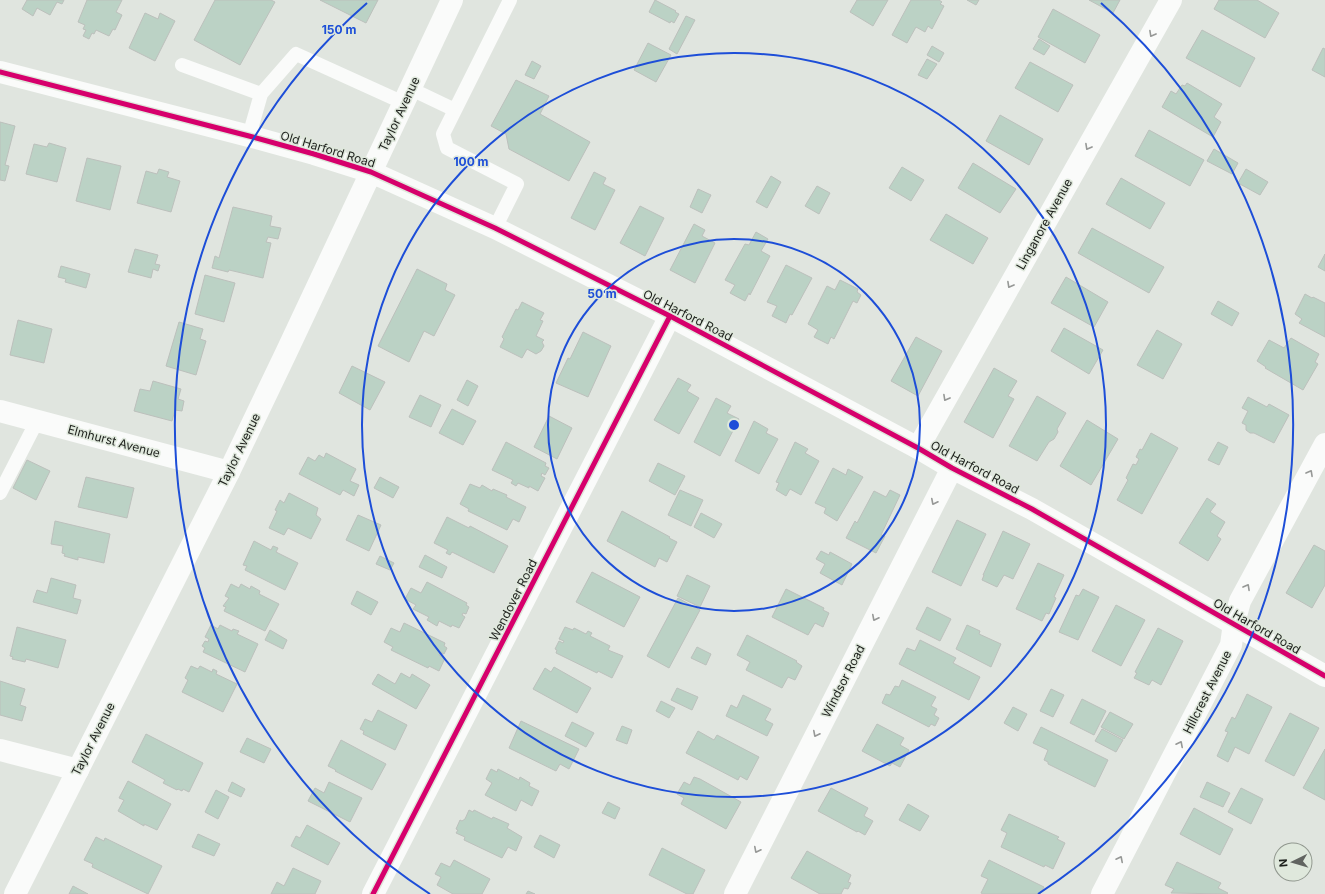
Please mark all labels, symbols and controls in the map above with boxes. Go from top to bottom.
text: 150 m [322,22,356,37]
one-way arrow [1149,30,1156,37]
street label: Taylor Avenue [375,74,423,154]
street label: Old Harford Road [279,127,377,171]
one-way arrow [1085,143,1092,150]
text: 100 m [453,154,489,169]
street label: Linganore Avenue [1013,176,1075,272]
one-way arrow [1008,281,1015,288]
text: 50 m [587,286,617,301]
street label: Old Harford Road [641,286,735,344]
one-way arrow [944,394,951,401]
street label: Taylor Avenue [215,411,263,489]
centre of rings [727,418,741,432]
street label: Elmhurst Avenue [66,421,162,461]
street label: Old Harford Road [928,437,1022,497]
one-way arrow [1305,470,1312,477]
one-way arrow [931,498,939,506]
street label: Wendover Road [486,557,540,643]
one-way arrow [1243,584,1250,591]
street label: Old Harford Road [1211,595,1303,657]
one-way arrow [872,614,880,622]
street label: Windsor Road [818,642,868,720]
street label: Hillcrest Avenue [1180,648,1234,736]
street label: Taylor Avenue [68,700,118,778]
one-way arrow [813,730,821,737]
one-way arrow [1175,741,1182,748]
north arrow [1273,842,1313,882]
one-way arrow [754,846,762,853]
one-way arrow [1115,856,1123,864]
text: N [1276,858,1290,868]

